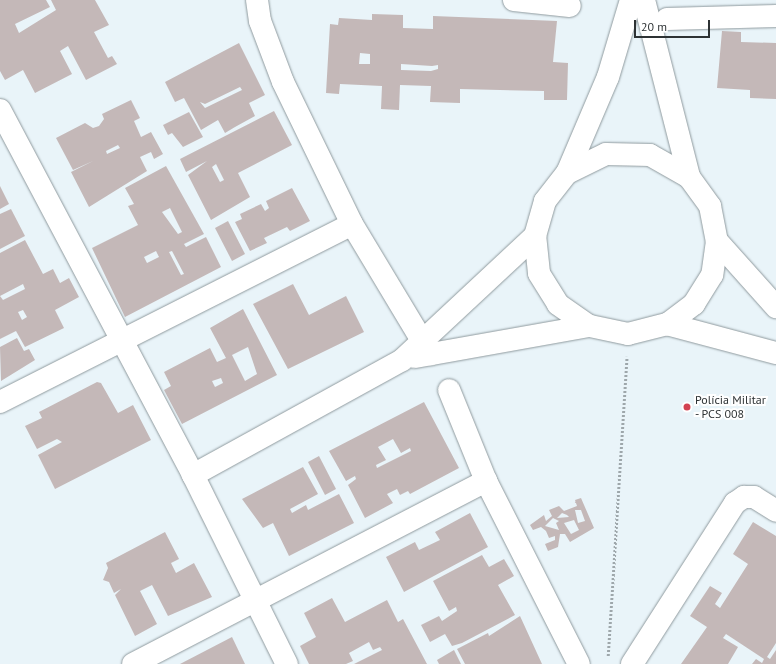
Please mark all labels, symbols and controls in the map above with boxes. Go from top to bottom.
scale bar [636,12,712,38]
text: 20 m [641,19,667,34]
place label: Polícia Militar - PCS 008 [695,393,766,421]
marker: Polícia Militar - PCS 008 [682,402,692,412]

